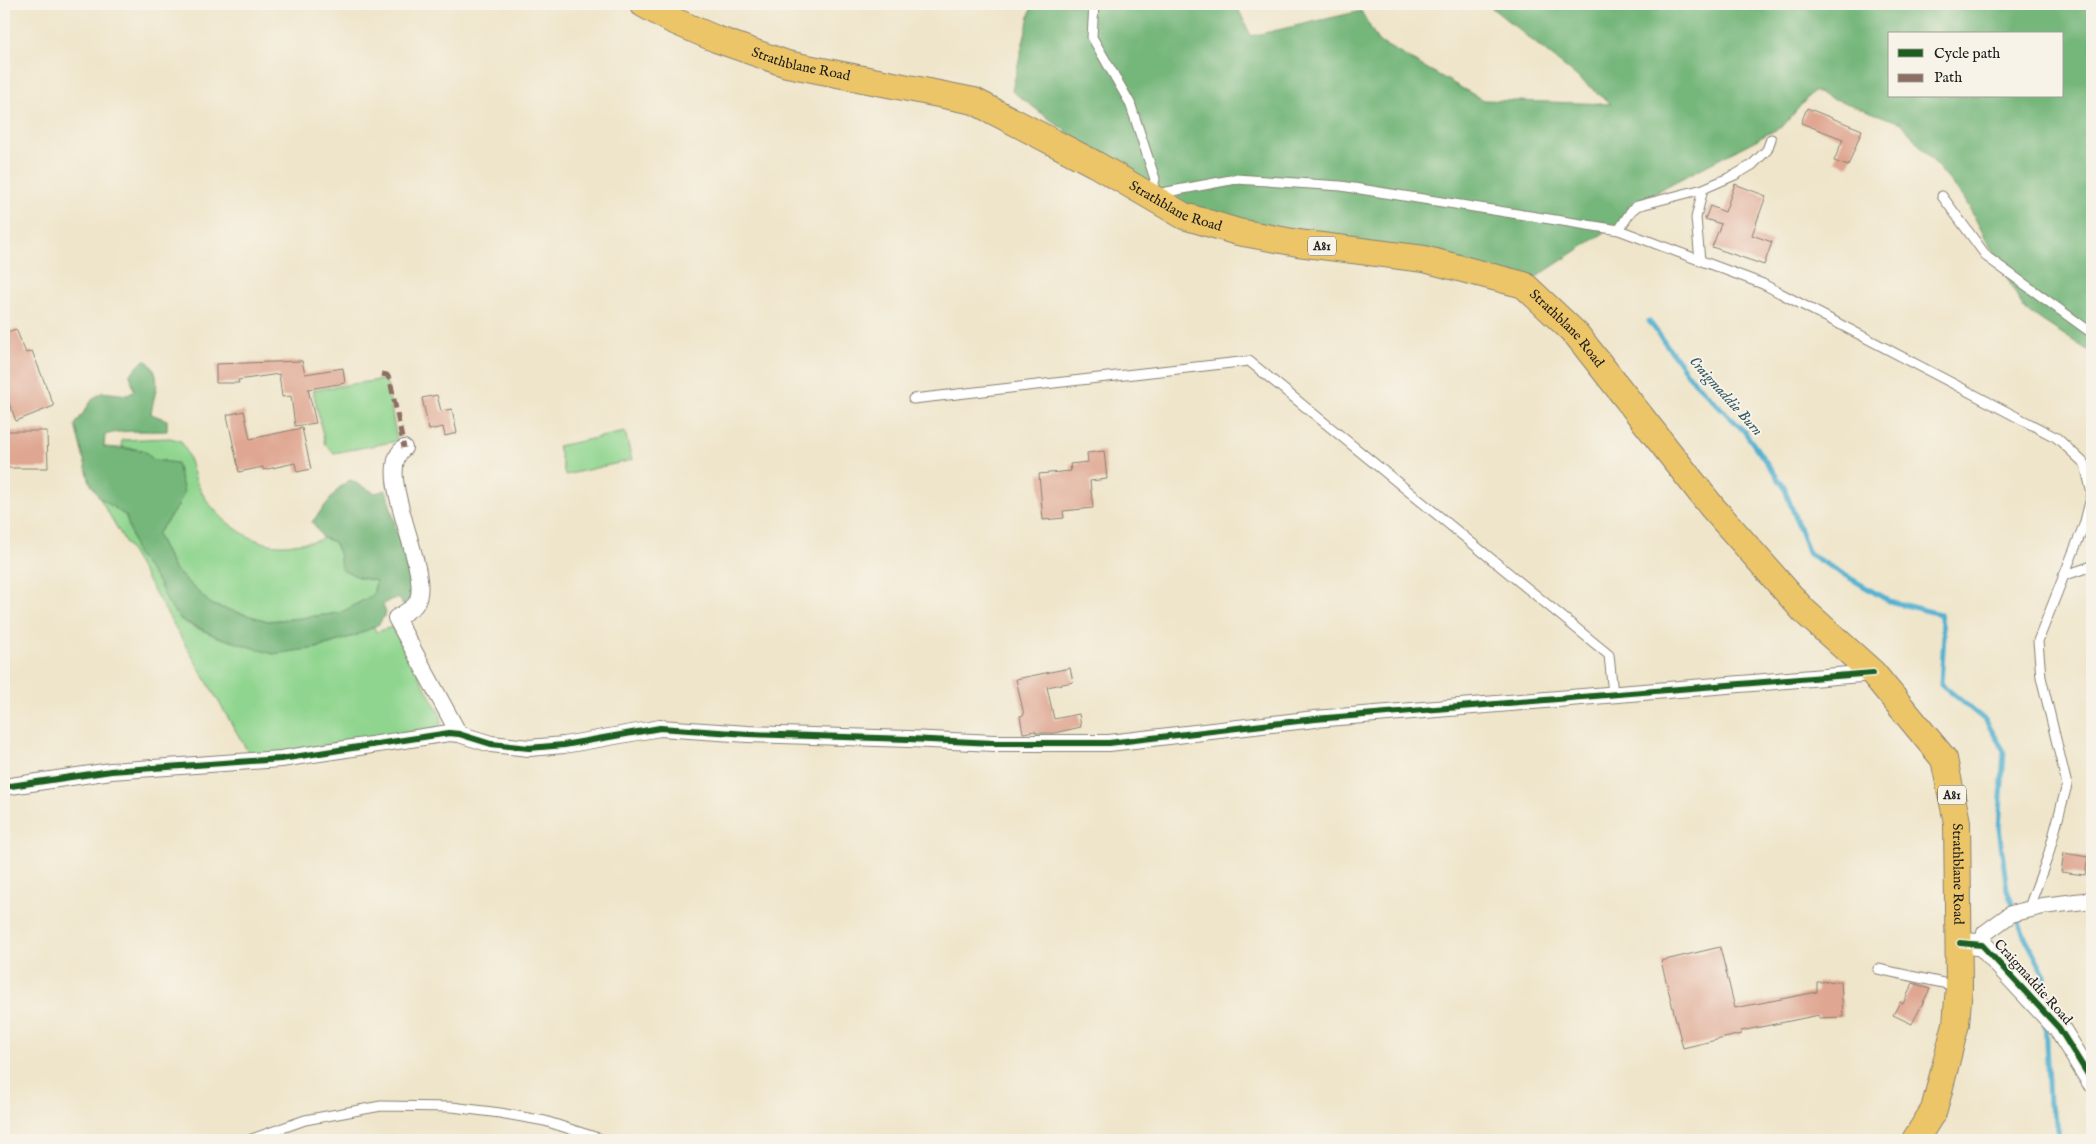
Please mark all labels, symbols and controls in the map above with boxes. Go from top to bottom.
legend [1888,32,2064,98]
street label: Strathblane Road [749,43,852,85]
text: Cycle path [1934,44,2000,63]
text: Path [1934,68,1962,87]
street label: Strathblane Road [1126,177,1225,236]
road number: A81 [1308,237,1336,256]
street label: Strathblane Road [1525,285,1608,372]
water label: Craigmaddie Burn [1685,352,1767,440]
road number: A81 [1938,786,1966,804]
street label: Strathblane Road [1948,823,1967,925]
street label: Craigmaddie Road [1990,935,2077,1029]

